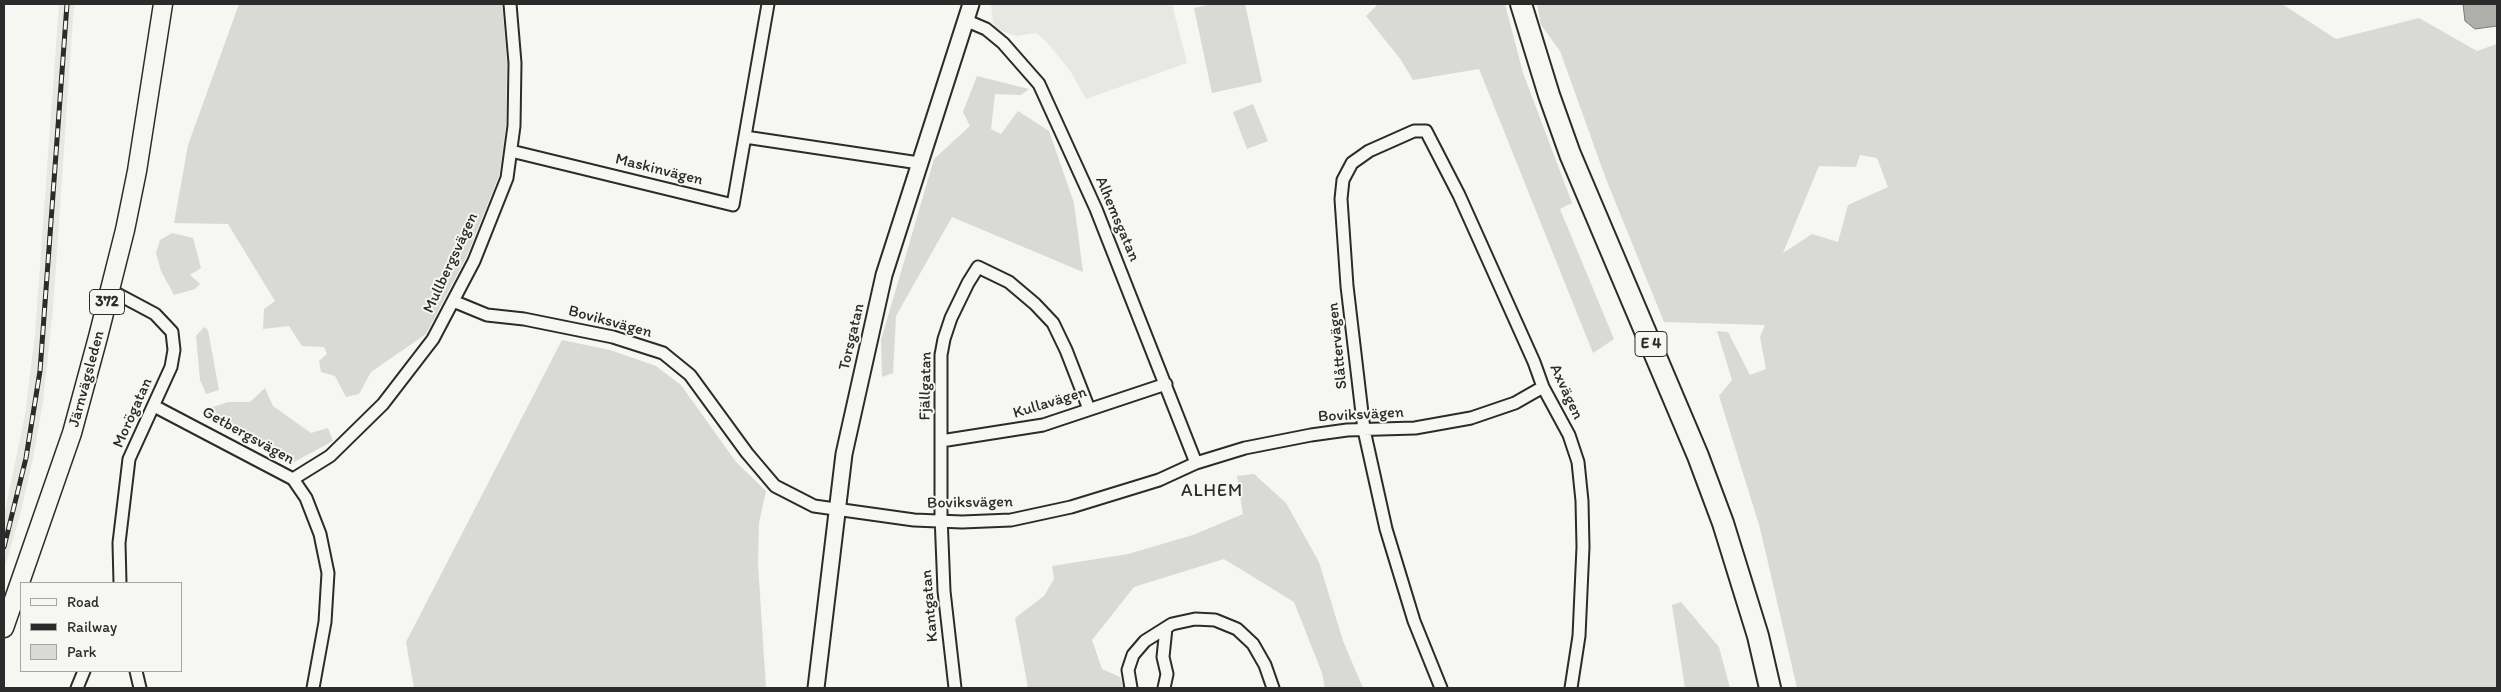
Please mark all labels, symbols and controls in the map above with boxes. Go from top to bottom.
street label: Maskinvägen [613,150,705,190]
street label: Alhemsgatan [1090,174,1144,264]
street label: Mullbergsvägen [419,210,483,316]
road number: 372 [90,290,124,314]
street label: Boviksvägen [566,302,654,342]
street label: Torsgatan [835,302,869,372]
street label: Slåttervägen [1324,302,1352,390]
street label: Järnvägsleden [65,329,109,429]
road number: E 4 [1635,332,1667,356]
street label: Fjällgatan [916,351,936,421]
street label: Axvägen [1545,361,1587,423]
street label: Morögatan [109,375,157,451]
street label: Kullavägen [1011,383,1089,423]
street label: Getbergsvägen [199,403,297,469]
street label: Boviksvägen [1318,403,1404,427]
district label: ALHEM [1180,480,1244,502]
street label: Boviksvägen [927,493,1013,513]
street label: Kantgatan [917,569,943,643]
legend [20,582,182,672]
text: Road [67,593,99,611]
text: Railway [67,618,117,636]
text: Park [67,643,97,661]

